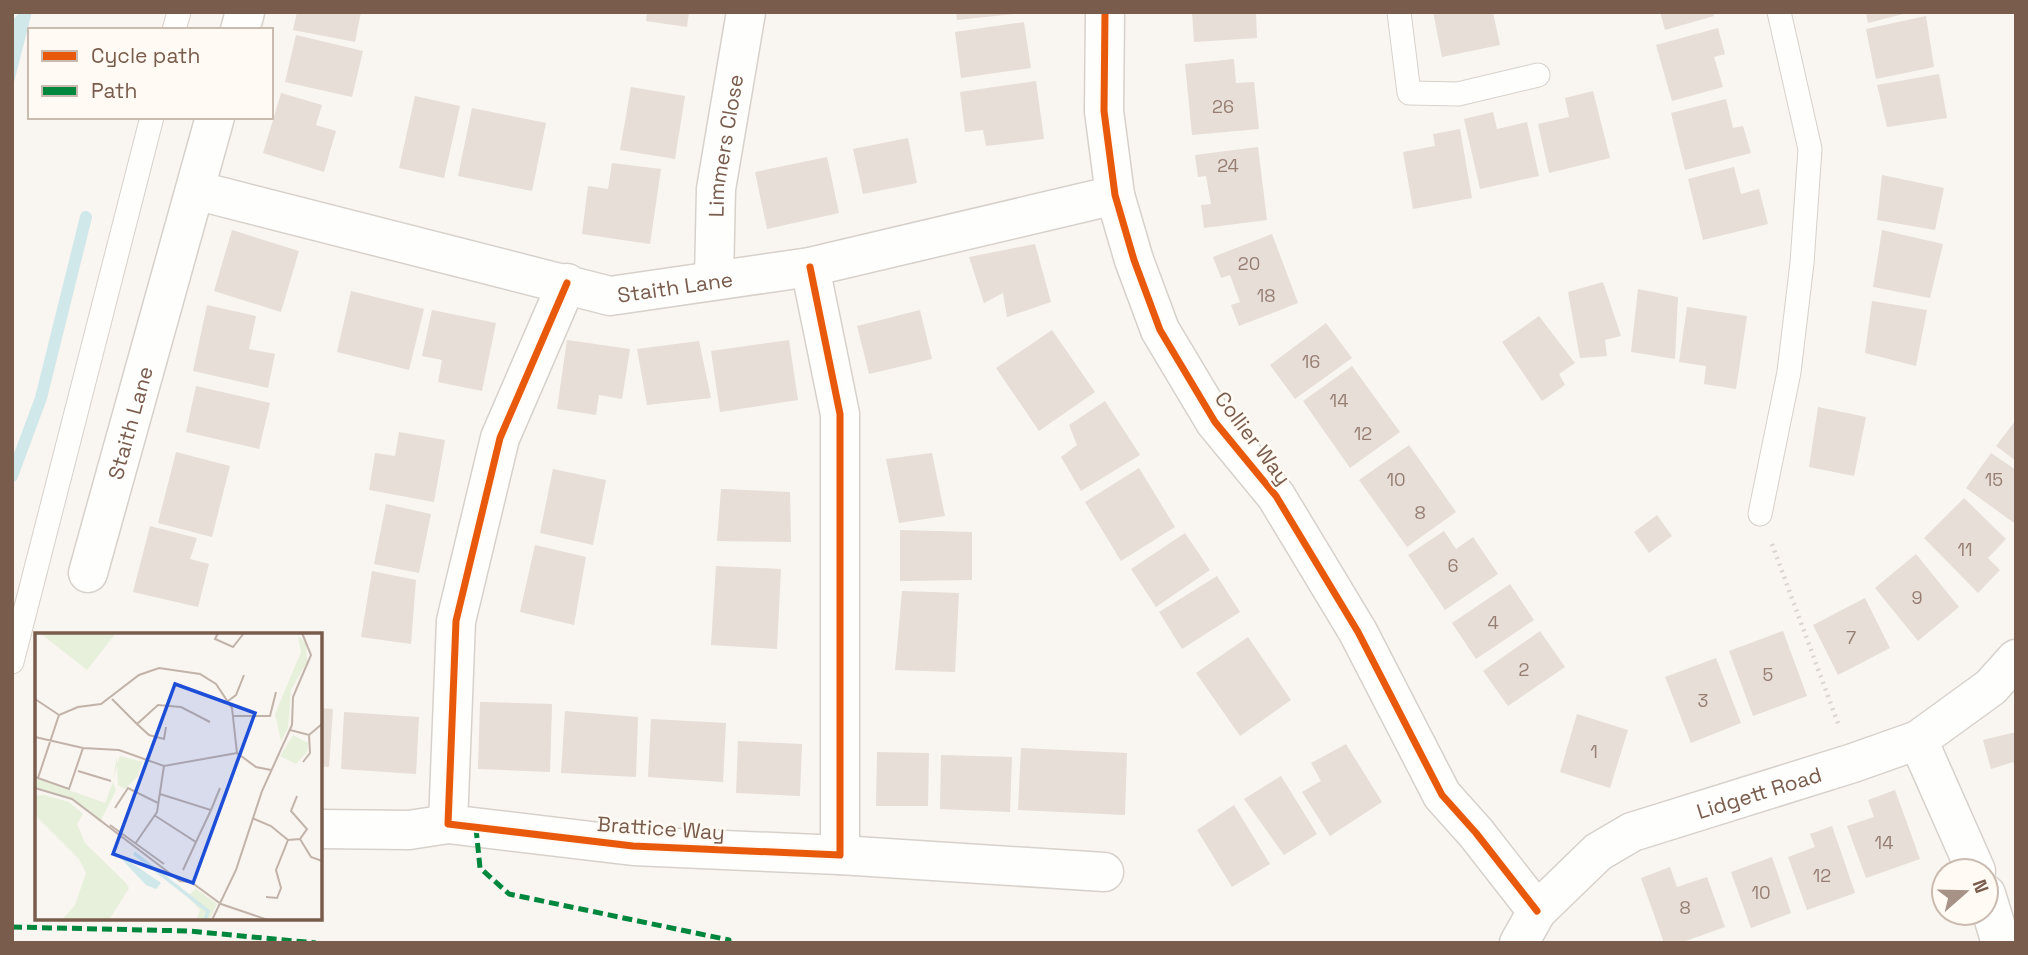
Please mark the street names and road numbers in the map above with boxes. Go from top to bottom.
street label: Limmers Close [702,72,749,218]
street label: Staith Lane [615,265,735,308]
street label: Staith Lane [101,363,158,482]
street label: Collier Way [1209,386,1297,490]
street label: Lidgett Road [1693,760,1825,825]
street label: Brattice Way [596,810,726,846]

